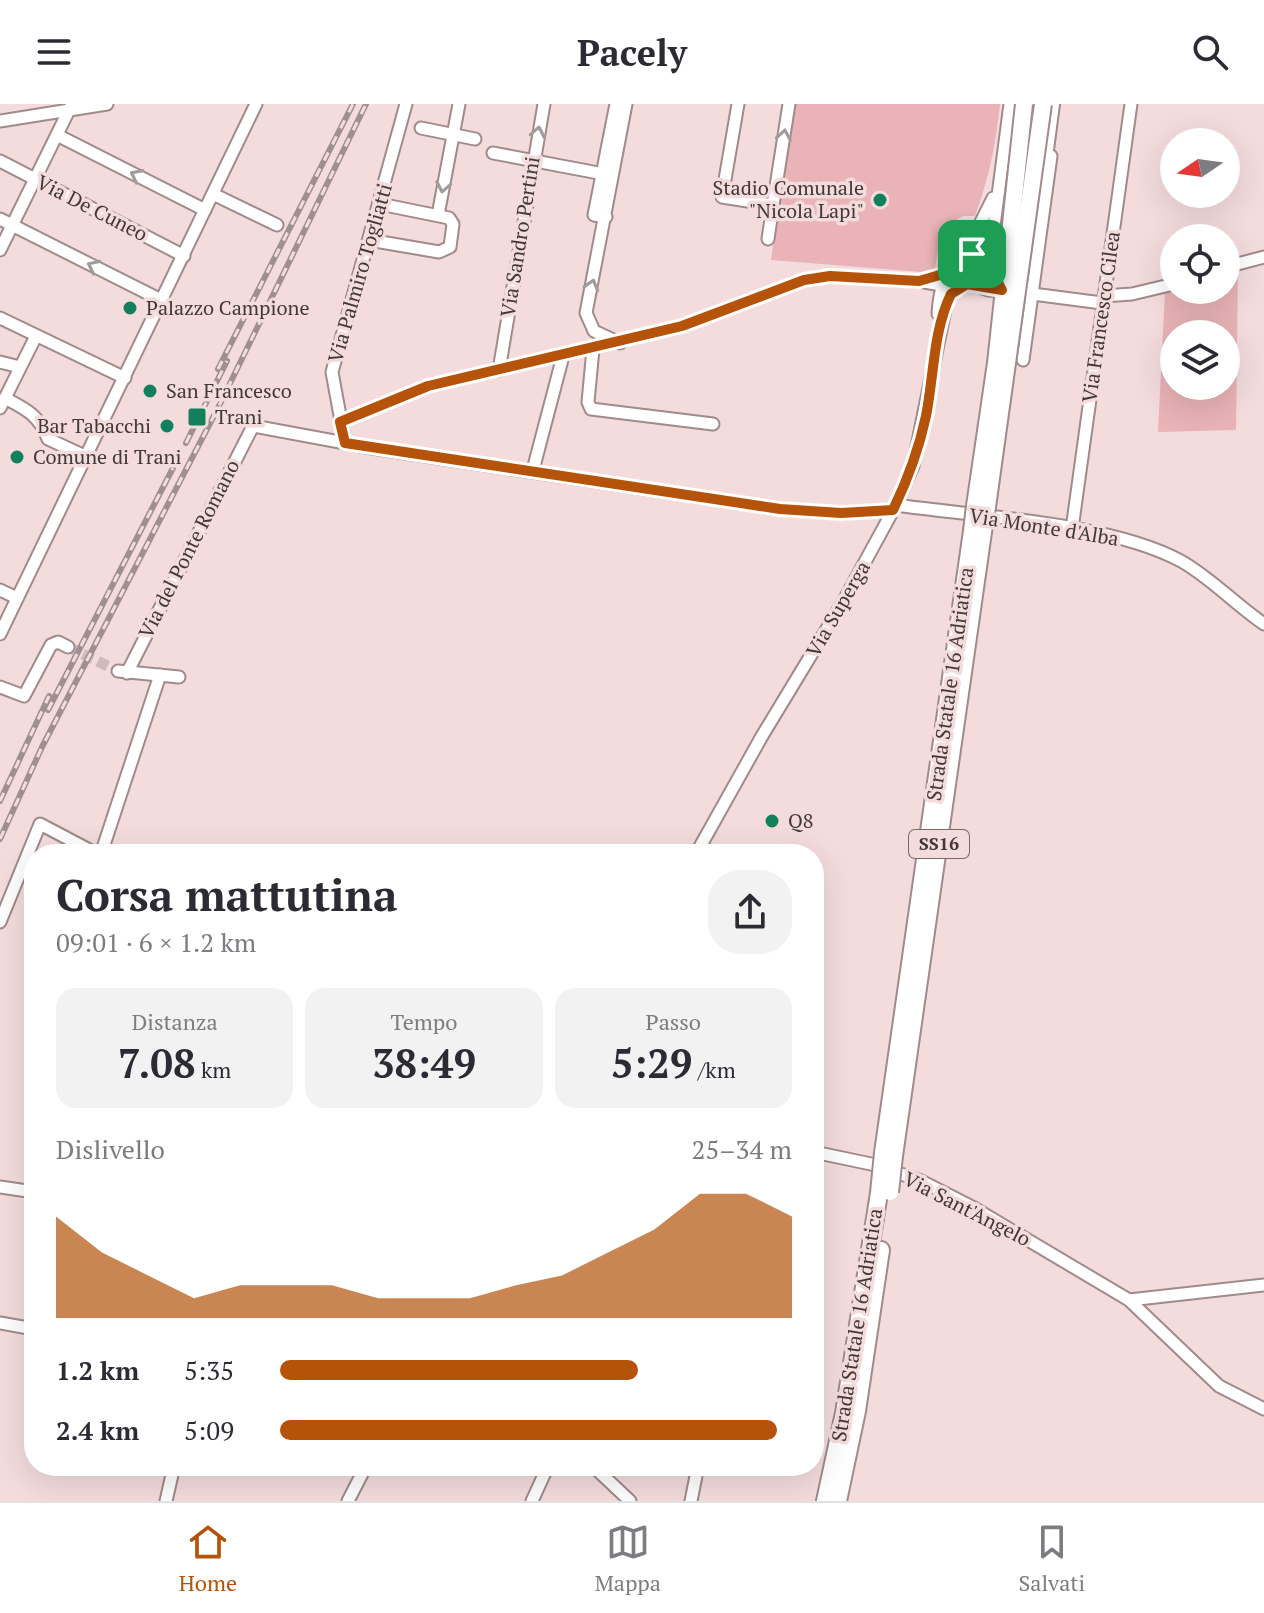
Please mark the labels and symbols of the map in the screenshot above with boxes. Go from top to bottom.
one-way arrow [529,126,546,140]
one-way arrow [775,128,792,142]
north arrow [1160,128,1240,208]
street label: Via Sandro Pertini [493,155,546,319]
street label: Via De Cuneo [32,168,152,247]
one-way arrow [129,169,144,184]
place label: Stadio Comunale "Nicola Lapi" [712,174,864,224]
street label: Via Palmiro Togliatti [321,180,398,366]
one-way arrow [435,180,452,194]
marker: Stadio Comunale "Nicola Lapi" [871,191,889,209]
pin [938,220,1006,288]
street label: Via Francesco Cilea [1075,229,1126,404]
one-way arrow [87,260,102,275]
one-way arrow [583,279,599,293]
place label: Palazzo Campione [146,294,309,321]
marker: Palazzo Campione [121,299,139,317]
place label: San Francesco [166,377,292,404]
marker: San Francesco [141,382,159,400]
place label: Trani [215,403,262,430]
marker: Trani [186,406,208,428]
place label: Bar Tabacchi [37,412,151,439]
marker: Bar Tabacchi [158,417,176,435]
place label: Comune di Trani [33,443,181,470]
marker: Comune di Trani [8,448,26,466]
street label: Via del Ponte Romano [132,455,245,643]
street label: Via Monte d'Alba [967,501,1121,552]
street label: Via Superga [799,556,876,662]
street label: Strada Statale 16 Adriatica [920,565,979,803]
place label: Q8 [788,807,813,834]
marker: Q8 [763,812,781,830]
road number: SS16 [909,830,969,858]
street label: Via Sant'Angelo [899,1165,1035,1252]
street label: Strada Statale 16 Adriatica [825,1206,888,1444]

